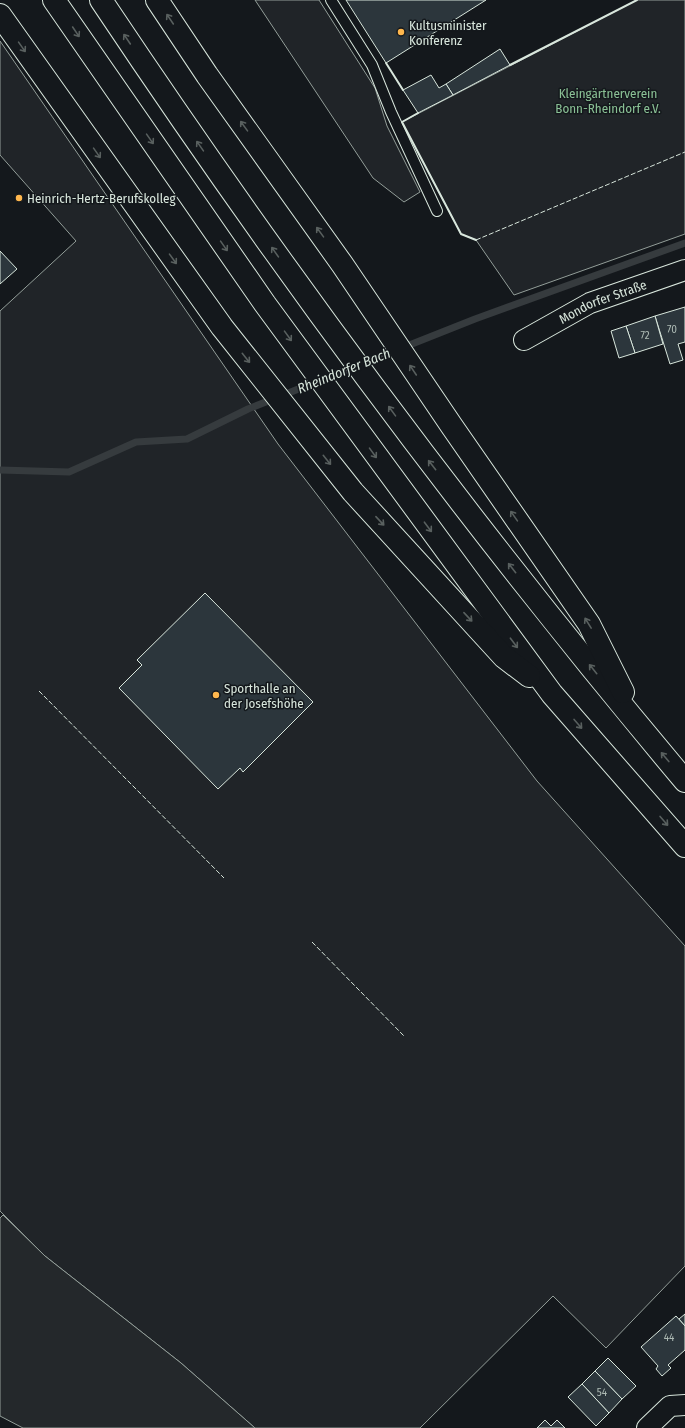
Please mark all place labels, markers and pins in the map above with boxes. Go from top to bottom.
place label: Kultusminister Konferenz [409,18,487,48]
marker: Kultusminister Konferenz [396,27,406,37]
place label: Heinrich-Hertz-Berufskolleg [27,191,176,206]
marker: Heinrich-Hertz-Berufskolleg [14,193,24,203]
place label: Sporthalle an der Josefshöhe [224,681,304,711]
marker: Sporthalle an der Josefshöhe [211,690,221,700]

